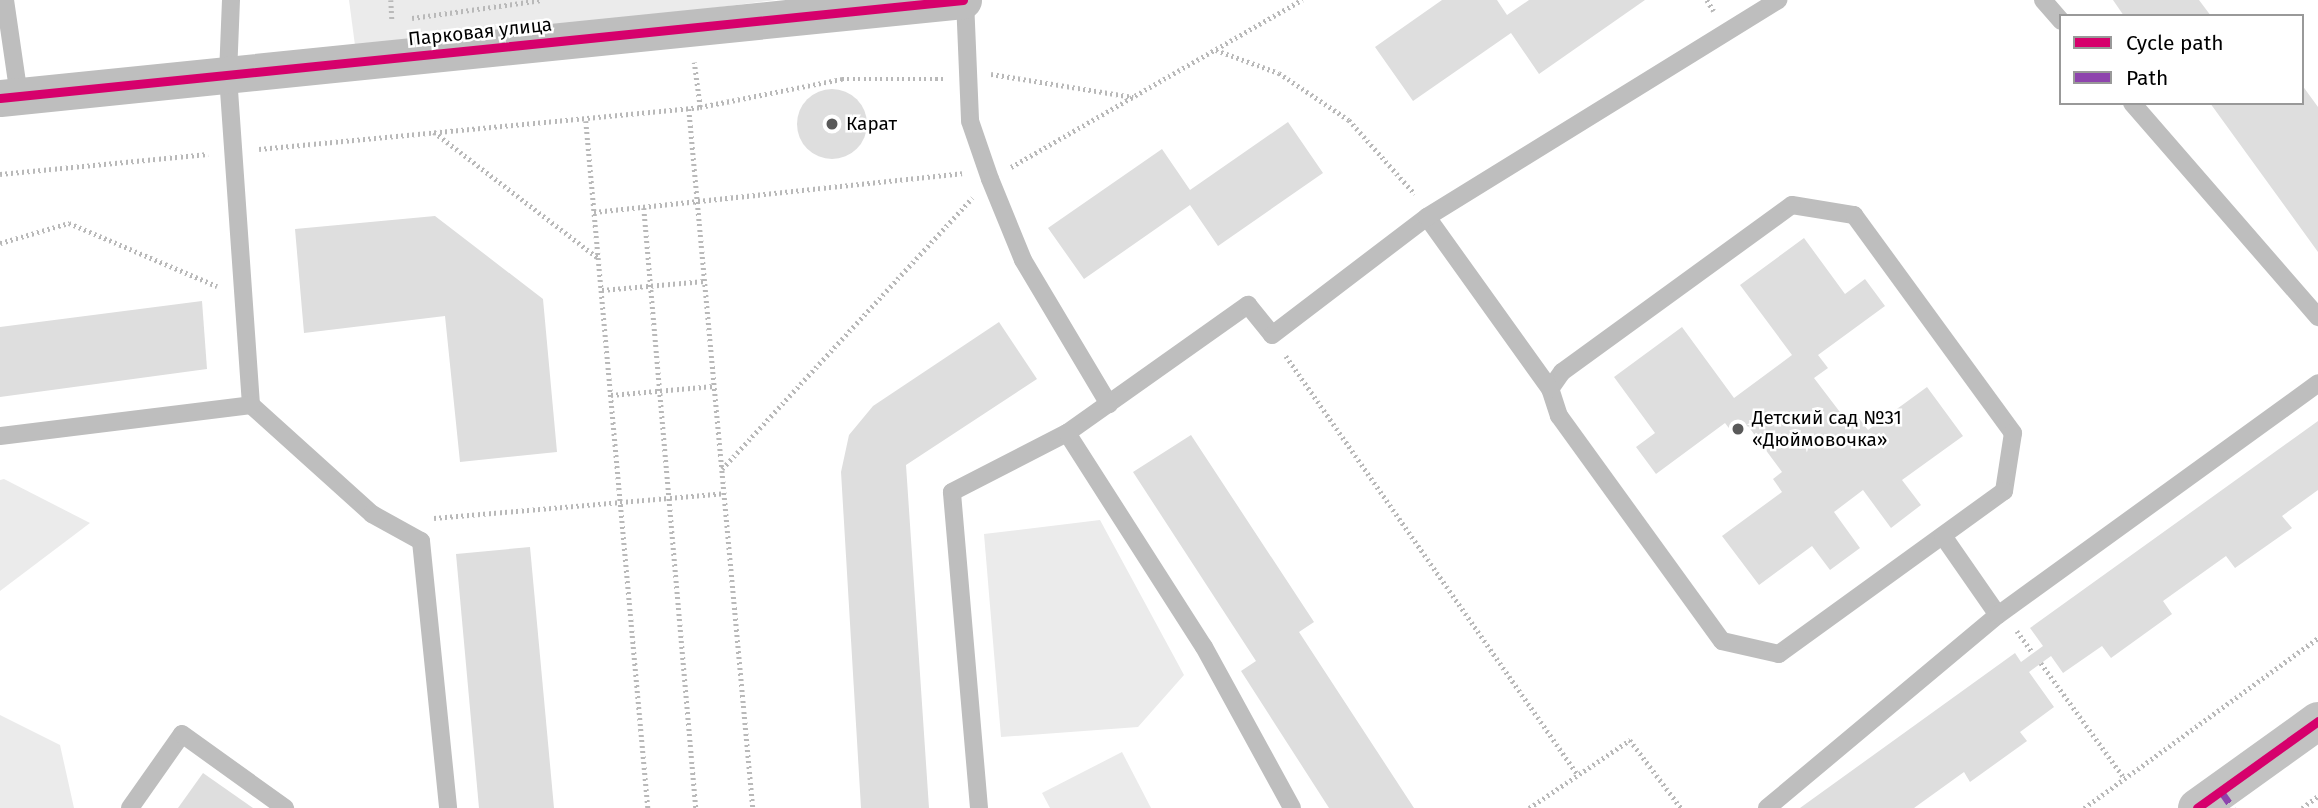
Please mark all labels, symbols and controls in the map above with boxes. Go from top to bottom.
street label: Парковая улица [407,13,553,51]
legend [2059,14,2304,105]
text: Cycle path [2126,30,2224,56]
text: Path [2126,65,2168,91]
place label: Карат [846,113,897,135]
marker: Карат [824,116,840,132]
place label: Детский сад №31 «Дюймовочка» [1752,407,1902,451]
marker: Детский сад №31 «Дюймовочка» [1730,421,1746,437]

